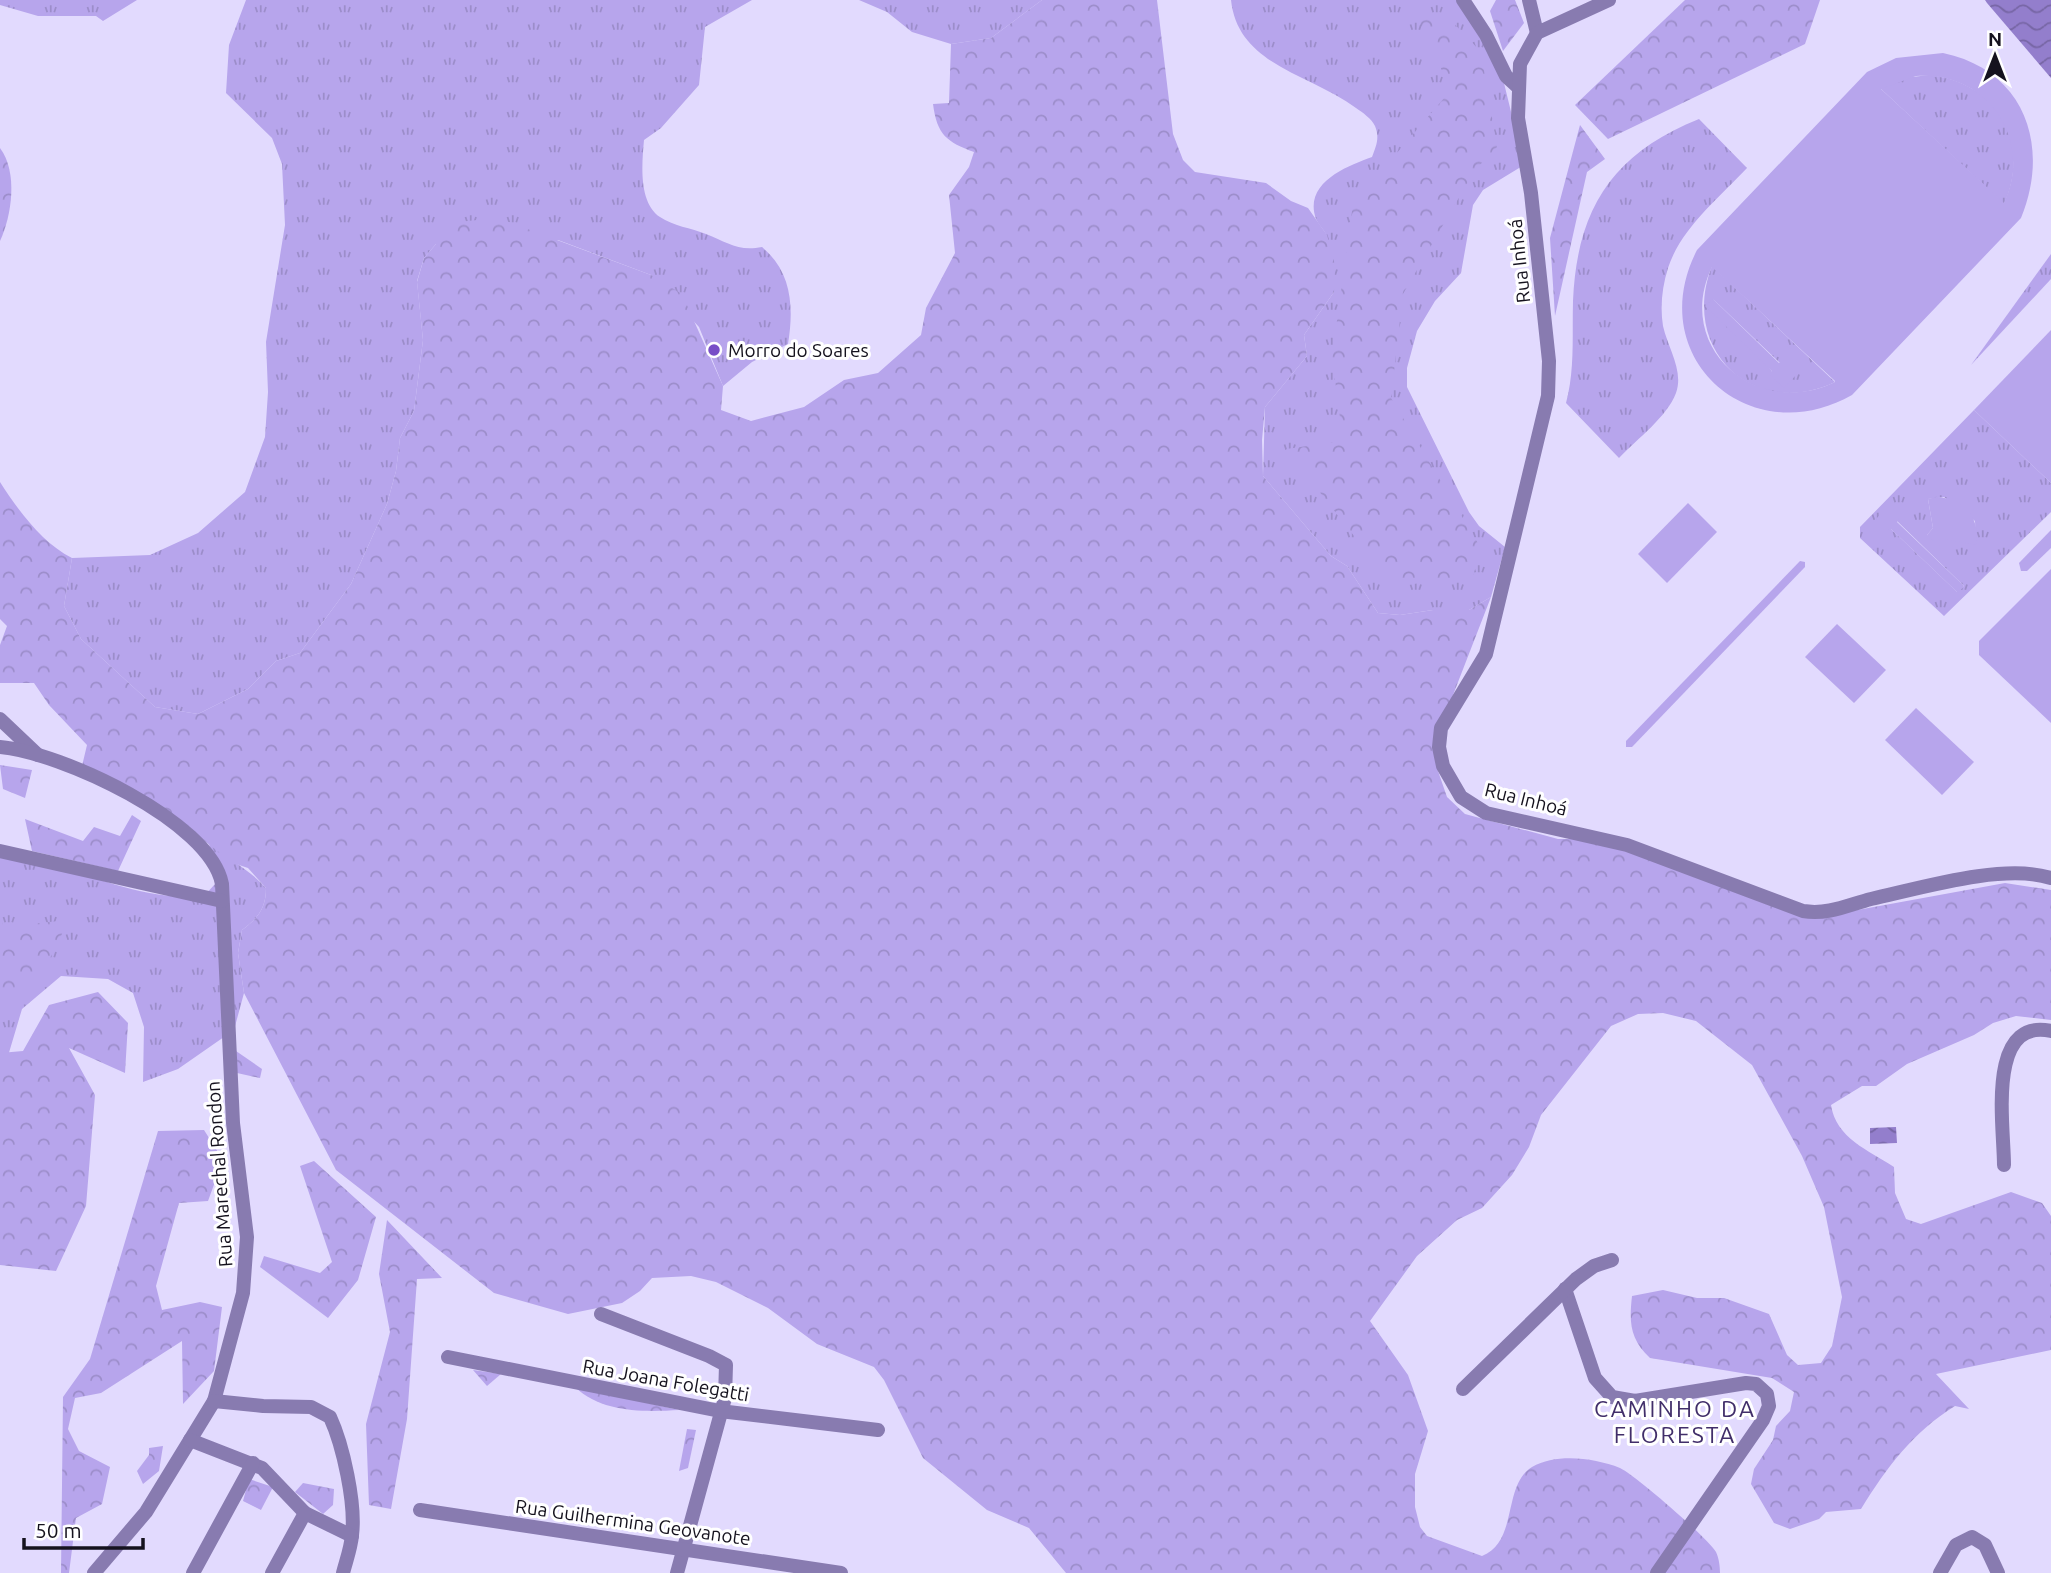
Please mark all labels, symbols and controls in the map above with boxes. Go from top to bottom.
north arrow [1960,21,2030,91]
text: N [1988,28,2002,50]
street label: Rua Inhoá [1504,218,1534,304]
place label: Morro do Soares [728,339,869,361]
marker: Morro do Soares [706,342,722,358]
street label: Rua Inhoá [1482,778,1570,820]
street label: Rua Marechal Rondon [202,1080,236,1268]
street label: Rua Joana Folegatti [581,1355,751,1405]
district label: CAMINHO DA FLORESTA [1594,1396,1756,1447]
street label: Rua Guilhermina Geovanote [514,1495,752,1549]
scale bar [24,1506,144,1550]
text: 50 m [35,1518,82,1542]

